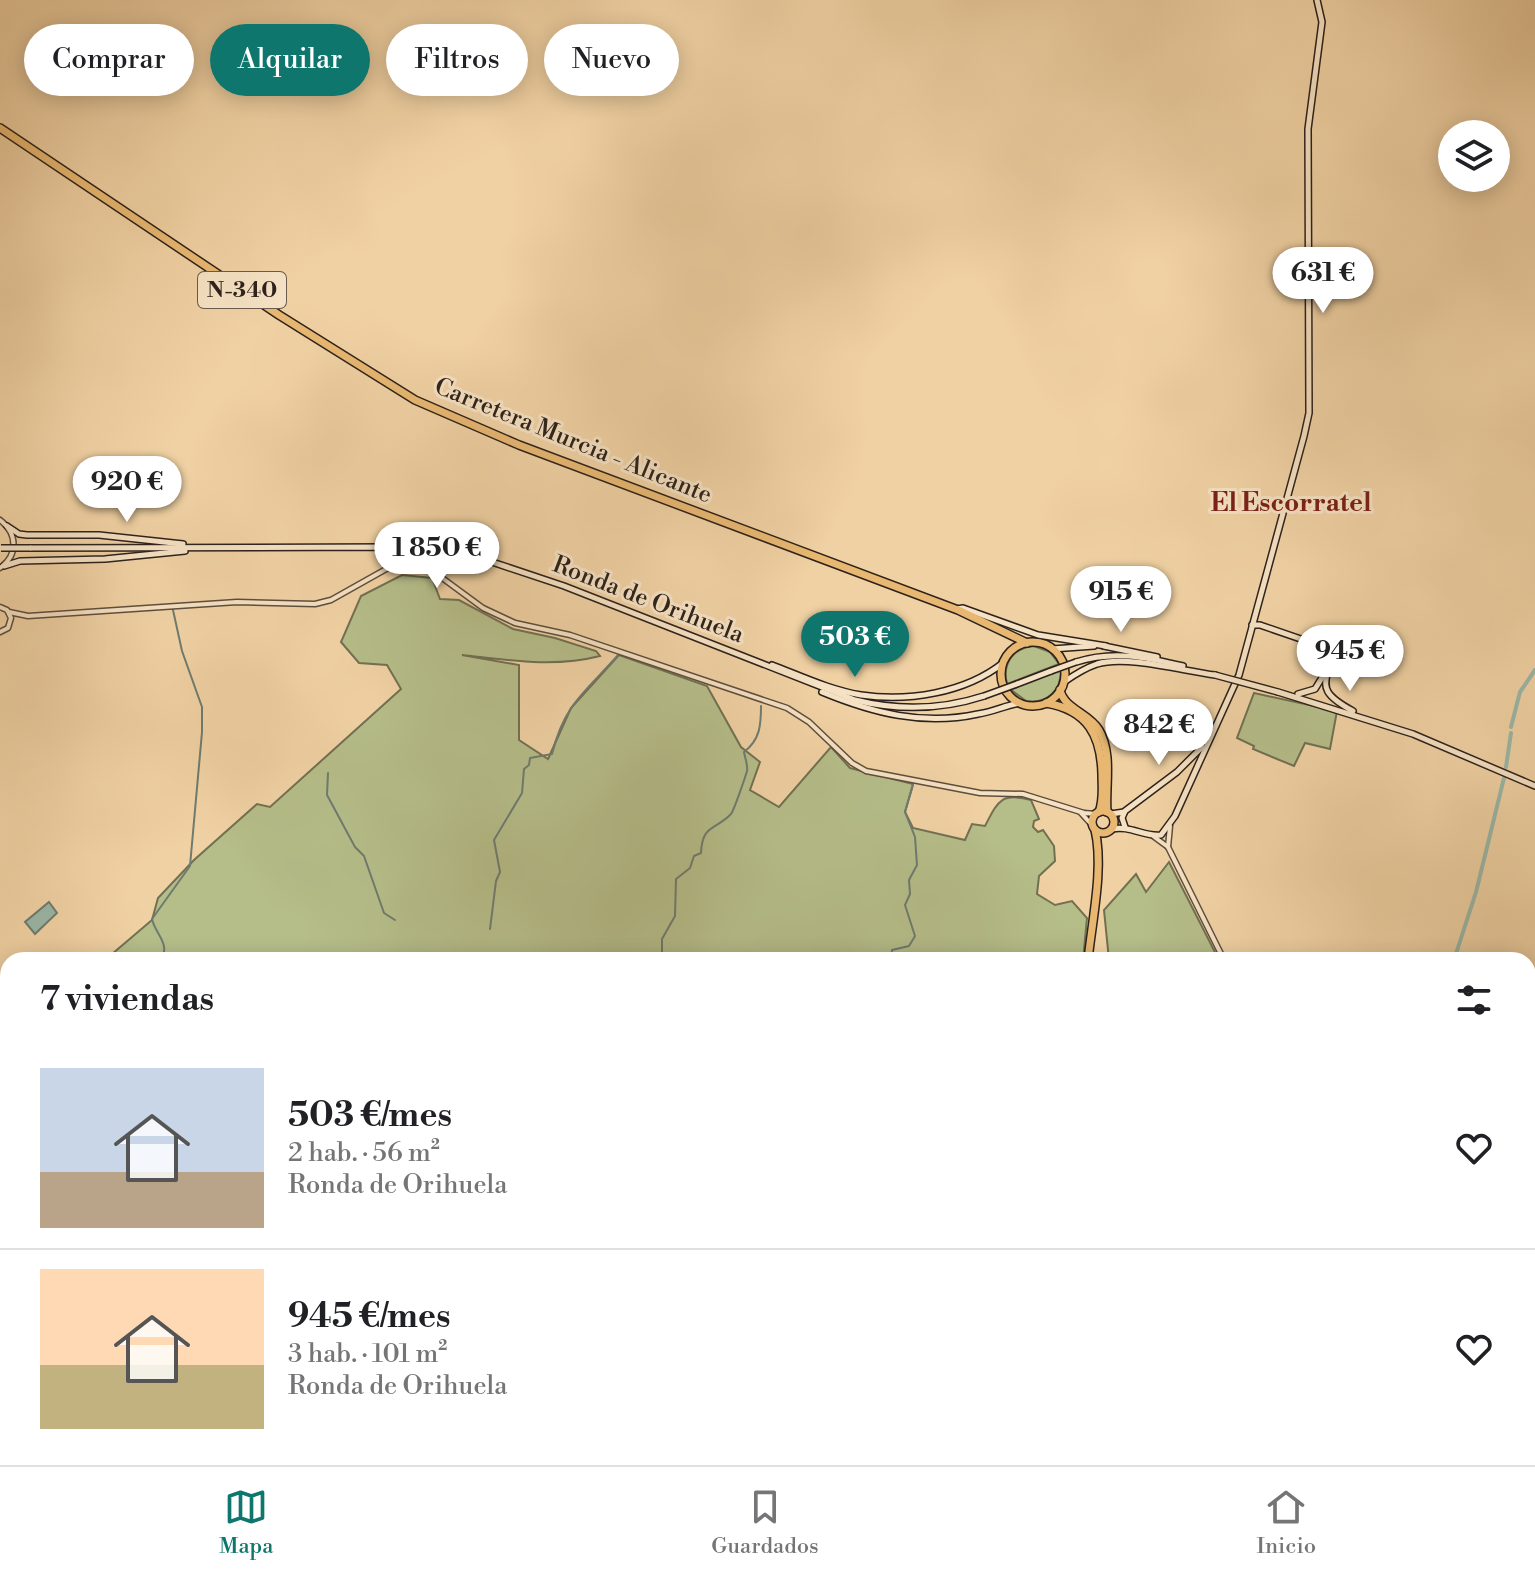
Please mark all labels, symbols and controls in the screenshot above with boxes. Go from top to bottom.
chip: Comprar [24,24,194,96]
chip: Alquilar [210,24,370,96]
chip: Filtros [386,24,528,96]
chip: Nuevo [544,24,679,96]
map controls [1438,120,1510,192]
button: layers [1438,120,1510,192]
pin: 631 € [1267,247,1379,315]
text: 631 € [1291,257,1355,289]
road number: N-340 [198,272,286,308]
street label: Carretera Murcia - Alicante [430,372,716,510]
pin: 920 € [71,456,183,524]
text: 920 € [91,466,163,498]
district label: El Escorratel [1210,487,1372,519]
pin: 1 850 € [363,522,511,590]
text: 1 850 € [392,532,482,564]
street label: Ronda de Orihuela [548,550,749,651]
pin: 915 € [1065,566,1177,634]
text: 915 € [1088,576,1154,608]
pin: 503 € [799,611,911,679]
text: 503 € [819,621,891,653]
pin: 945 € [1294,625,1406,693]
text: 945 € [1315,635,1385,667]
pin: 842 € [1103,699,1215,767]
text: 842 € [1123,709,1195,741]
icon: filters [1452,978,1496,1022]
text: 7 viviendas [40,979,214,1021]
text: 503 €/mes [288,1095,452,1137]
icon: home [104,1100,200,1196]
icon: heart [1452,1126,1496,1170]
text: 2 hab. · 56 m² [288,1137,440,1169]
text: Ronda de Orihuela [288,1169,507,1201]
text: 945 €/mes [288,1296,451,1338]
icon: home [104,1301,200,1397]
icon: heart [1452,1327,1496,1371]
text: 3 hab. · 101 m² [288,1338,447,1370]
text: Ronda de Orihuela [288,1370,507,1402]
tab: Mapa [219,1485,273,1560]
tab: Guardados [711,1485,819,1560]
tab: Inicio [1257,1485,1316,1560]

